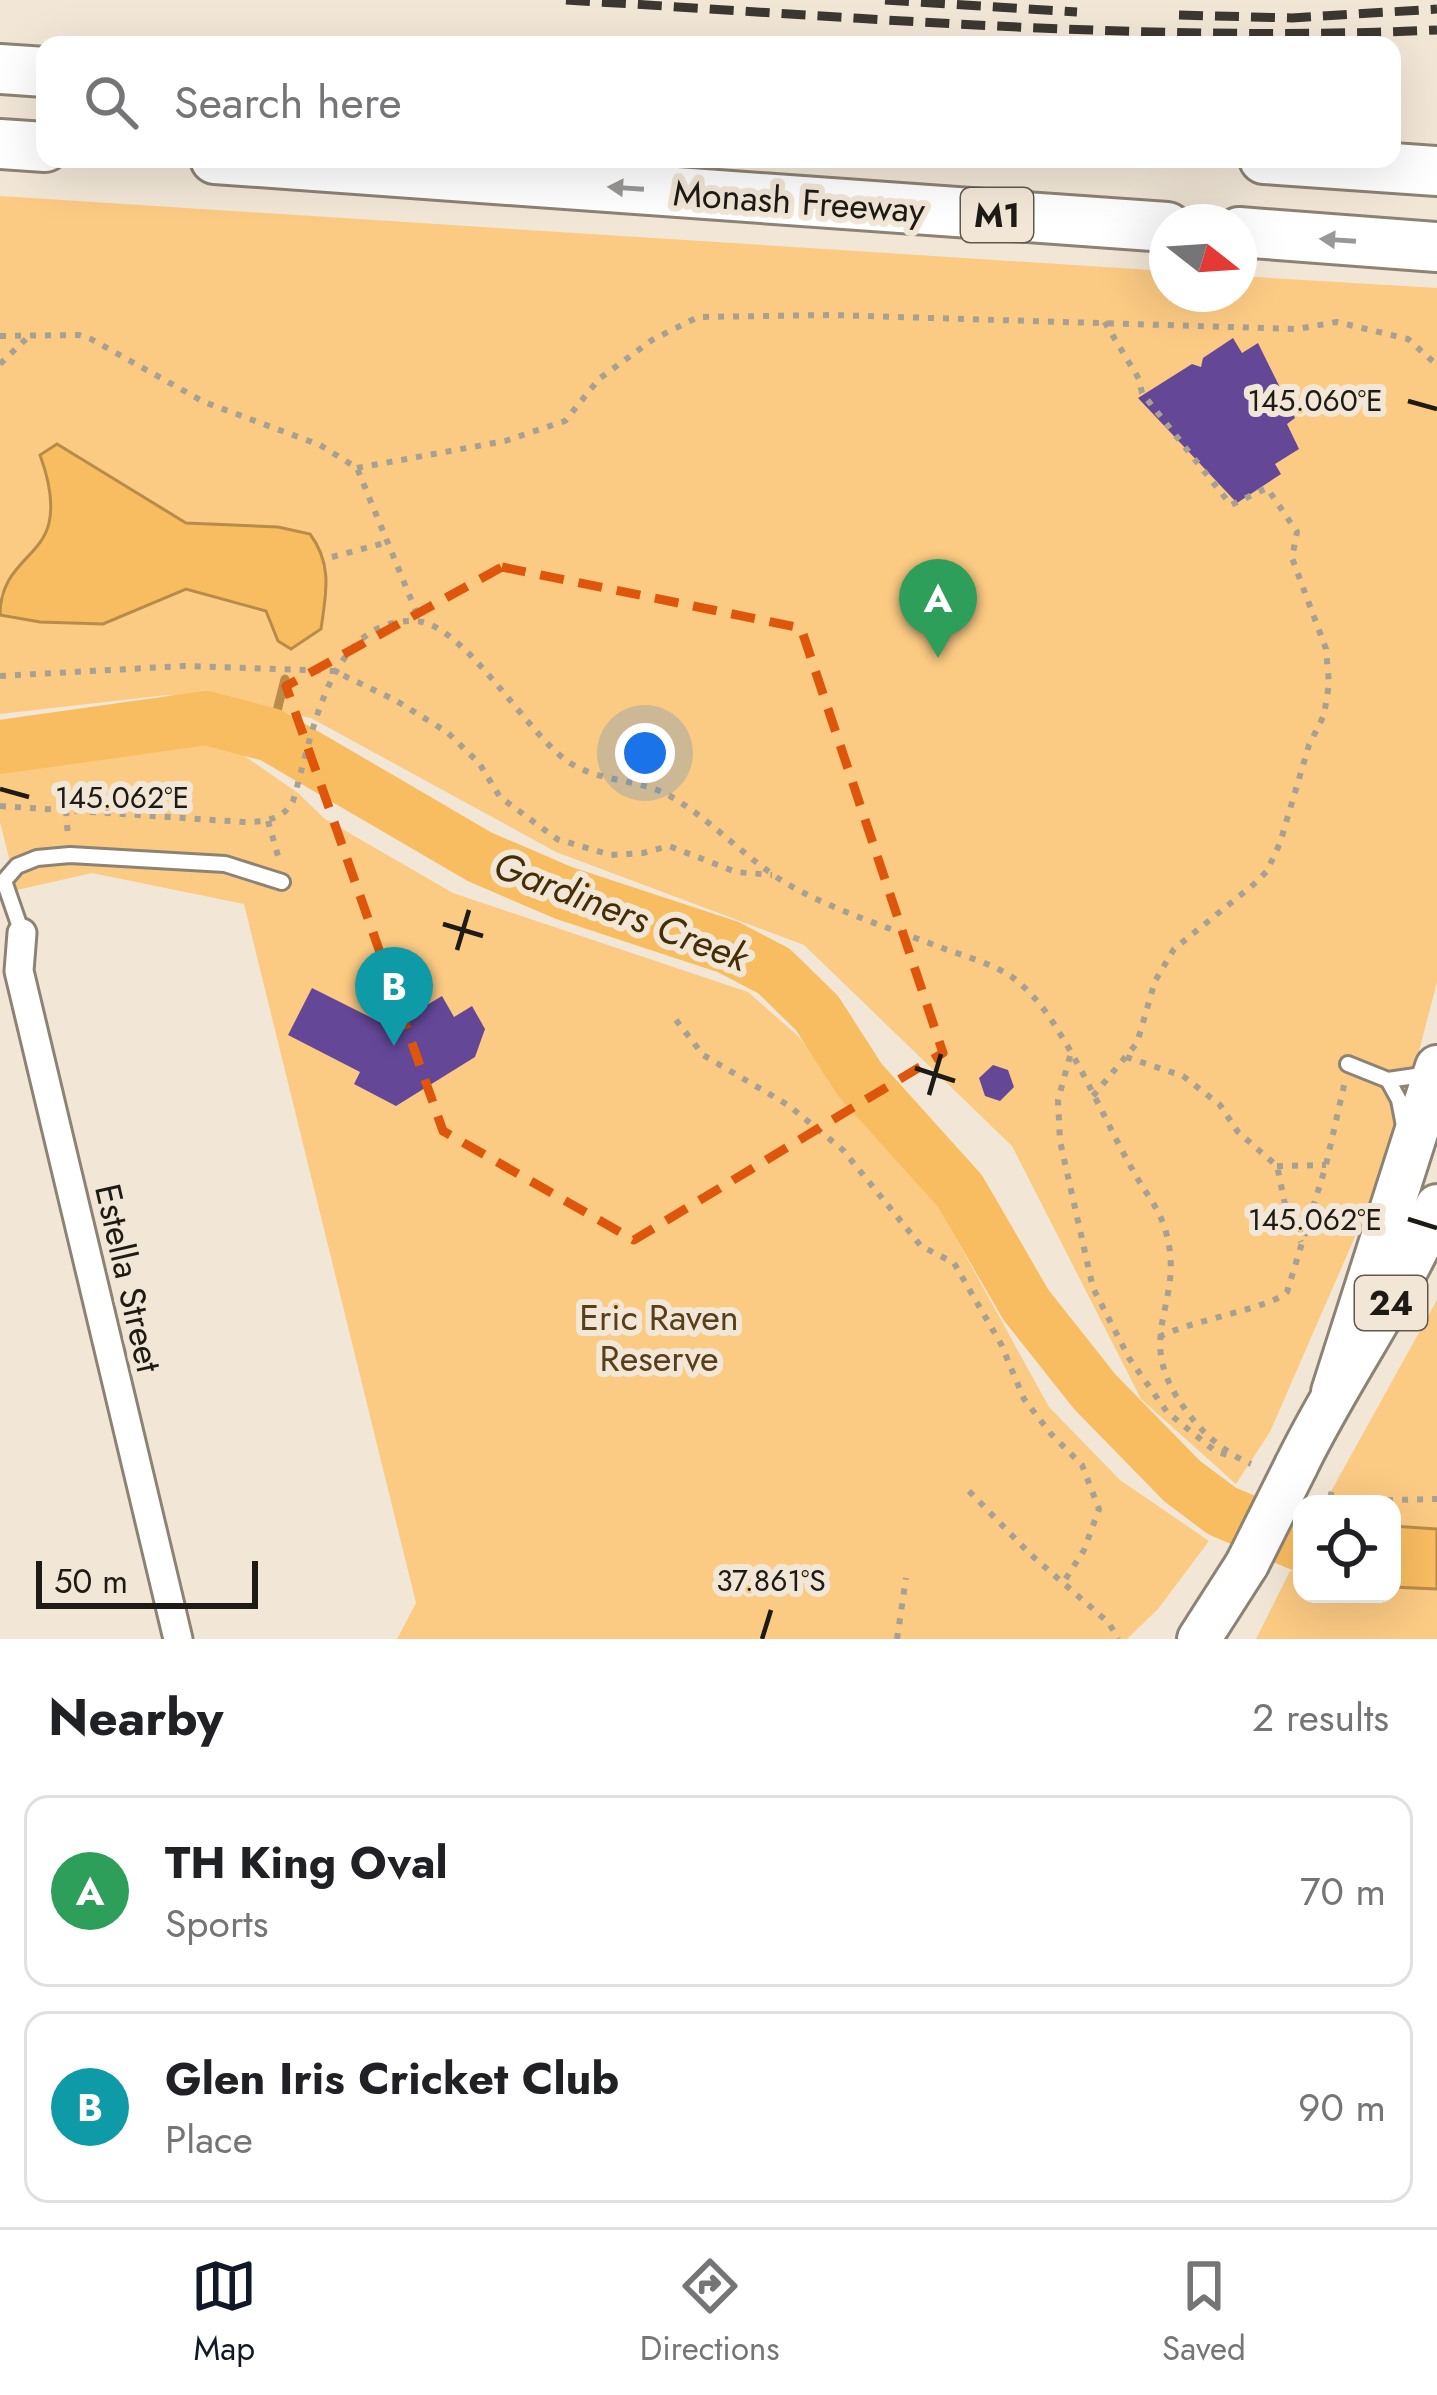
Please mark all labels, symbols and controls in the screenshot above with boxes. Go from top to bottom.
search box [36,36,1401,168]
icon: search [78,69,144,135]
text: Search here [174,70,402,135]
street label: Monash Freeway [671,166,927,236]
one-way arrow [607,179,644,198]
road number: M1 [961,188,1033,242]
north arrow [1149,204,1257,312]
one-way arrow [1319,230,1356,249]
text: 145.060°E [1247,379,1383,422]
pin: A [899,559,977,658]
your location [615,723,675,783]
text: 145.062°E [55,776,189,819]
water label: Gardiners Creek [485,836,759,987]
pin: B [355,947,433,1046]
street label: Estella Street [82,1179,176,1378]
text: 145.062°E [1248,1198,1382,1241]
road number: 24 [1355,1276,1427,1330]
park label: Eric Raven Reserve [579,1291,739,1384]
map controls [1293,1495,1401,1603]
button: locate [1293,1495,1401,1603]
scale bar [36,1555,258,1608]
text: 50 m [54,1558,128,1605]
text: 37.861°S [716,1559,826,1602]
text: Nearby [48,1680,223,1754]
text: 2 results [1252,1689,1389,1746]
text: TH King Oval [165,1830,448,1895]
text: A [76,1863,104,1920]
text: 70 m [1300,1863,1386,1920]
text: Sports [165,1895,268,1952]
text: Glen Iris Cricket Club [165,2046,619,2111]
text: B [77,2079,103,2136]
text: 90 m [1298,2079,1386,2136]
text: Place [165,2111,253,2168]
tab: Map [191,2253,257,2372]
tab: Directions [640,2253,780,2372]
tab: Saved [1162,2253,1246,2372]

